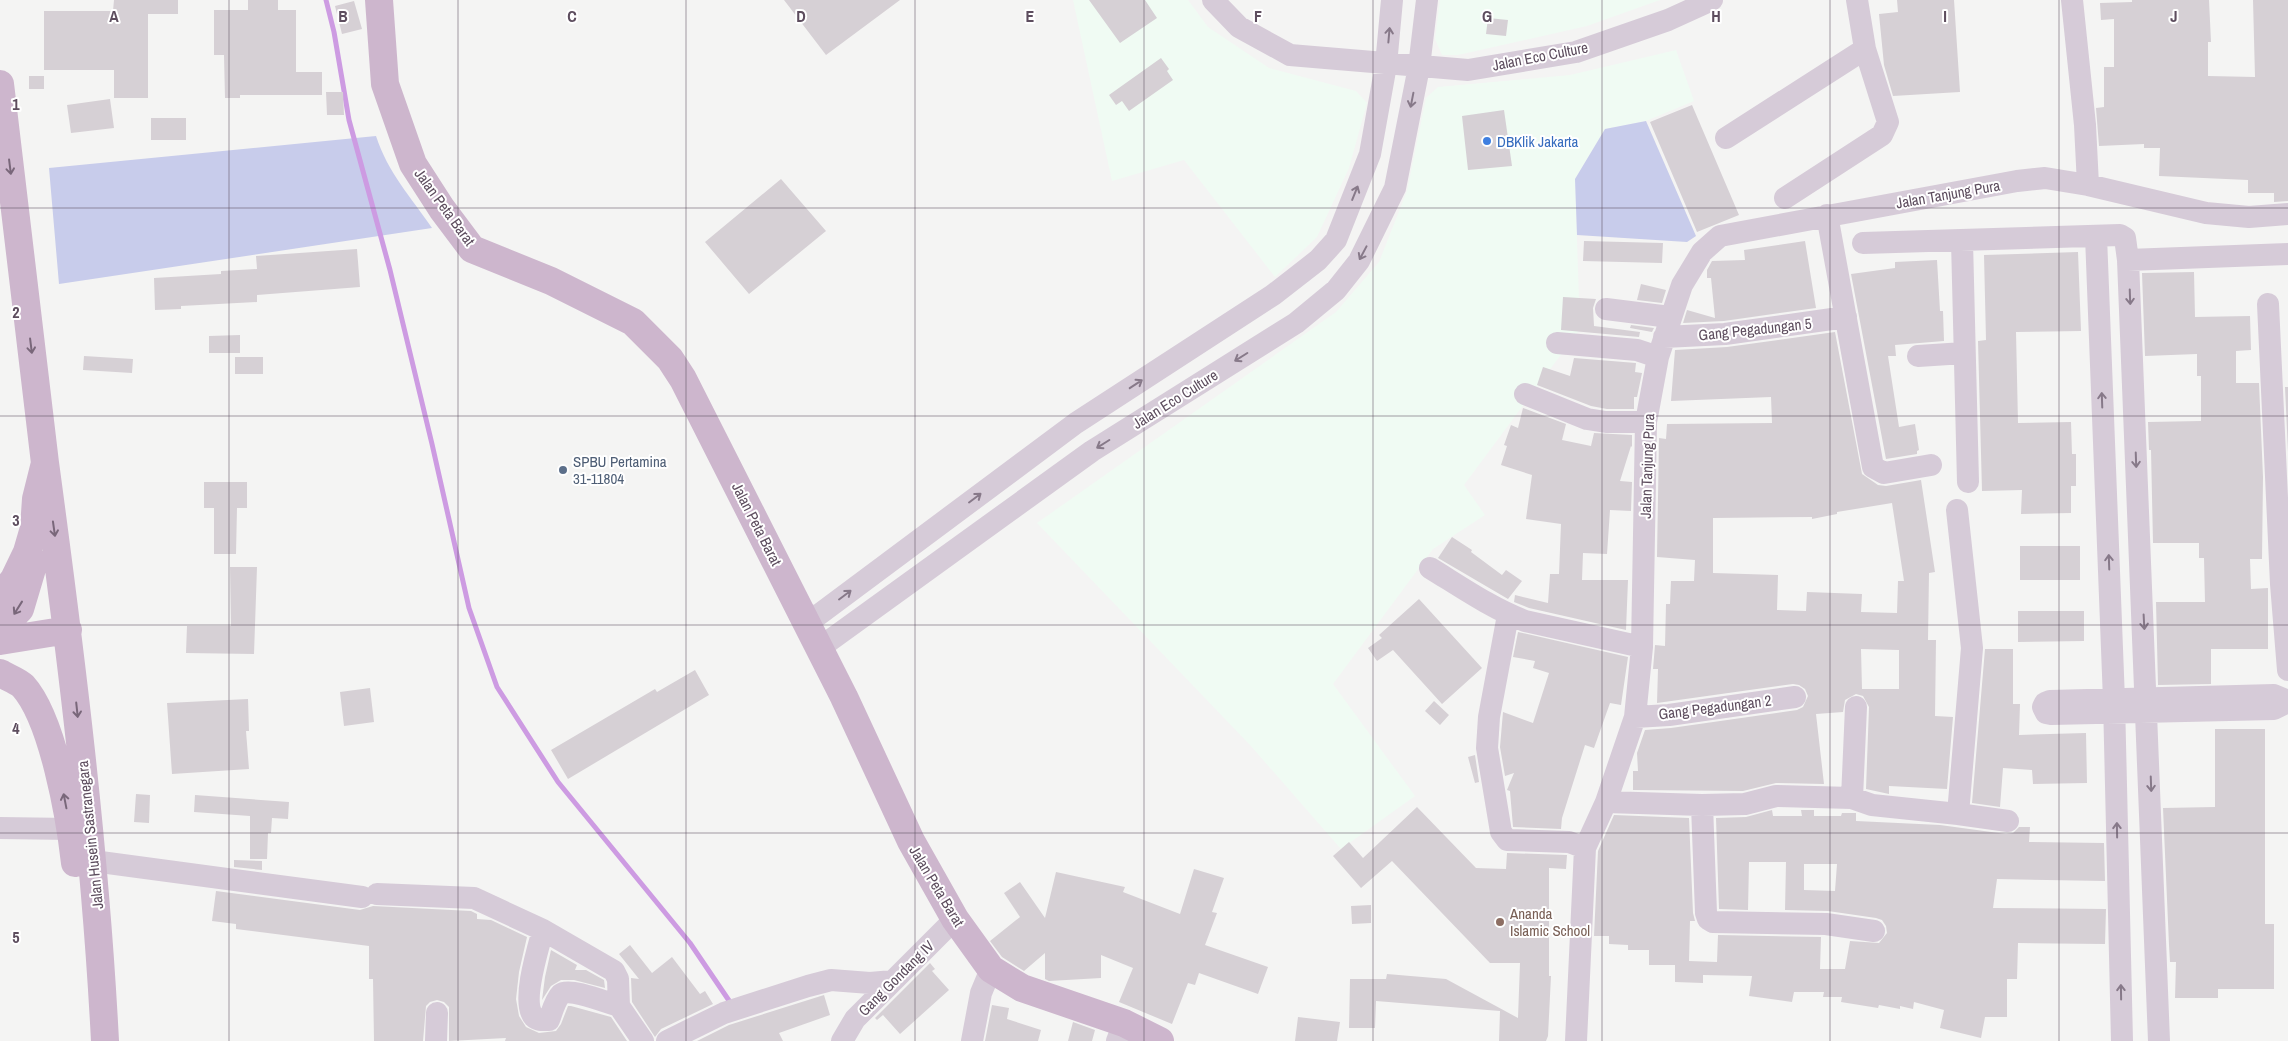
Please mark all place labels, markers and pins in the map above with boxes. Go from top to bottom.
place label: DBKlik Jakarta [1497,131,1579,152]
marker: DBKlik Jakarta [1481,135,1493,147]
place label: SPBU Pertamina 31-11804 [573,451,667,489]
marker: SPBU Pertamina 31-11804 [557,464,569,476]
place label: Ananda Islamic School [1509,903,1590,941]
marker: Ananda Islamic School [1494,916,1506,928]

